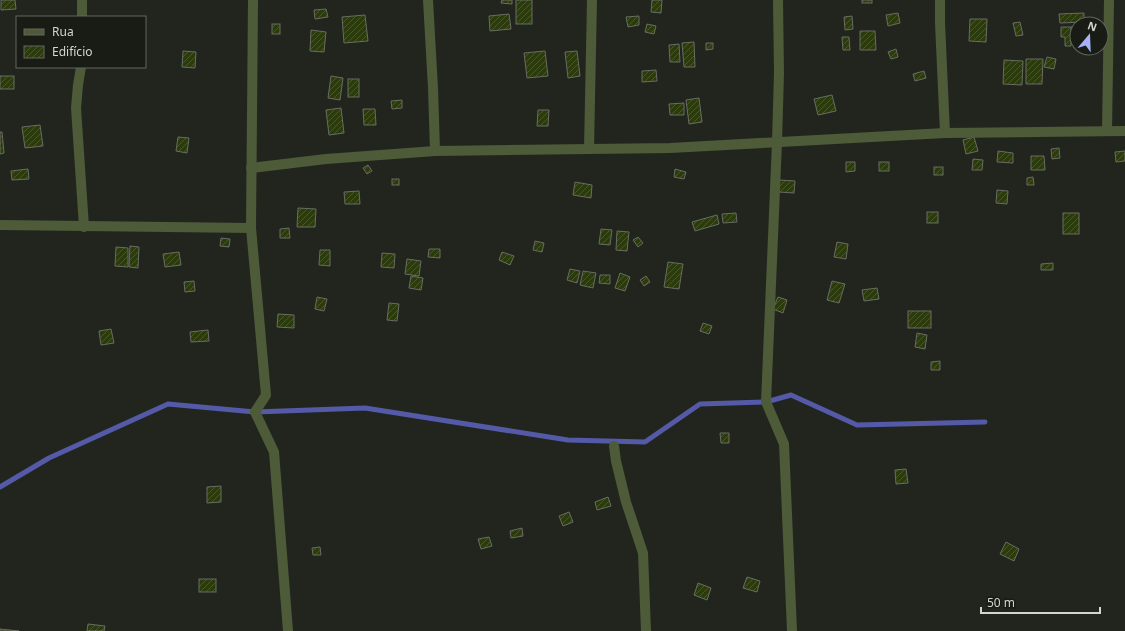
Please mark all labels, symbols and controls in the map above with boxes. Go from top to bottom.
legend [16,16,146,68]
north arrow [1069,16,1109,56]
text: N [1086,18,1099,35]
text: Rua [52,23,74,40]
text: Edifício [52,43,93,60]
scale bar [981,589,1100,615]
text: 50 m [987,594,1015,611]

